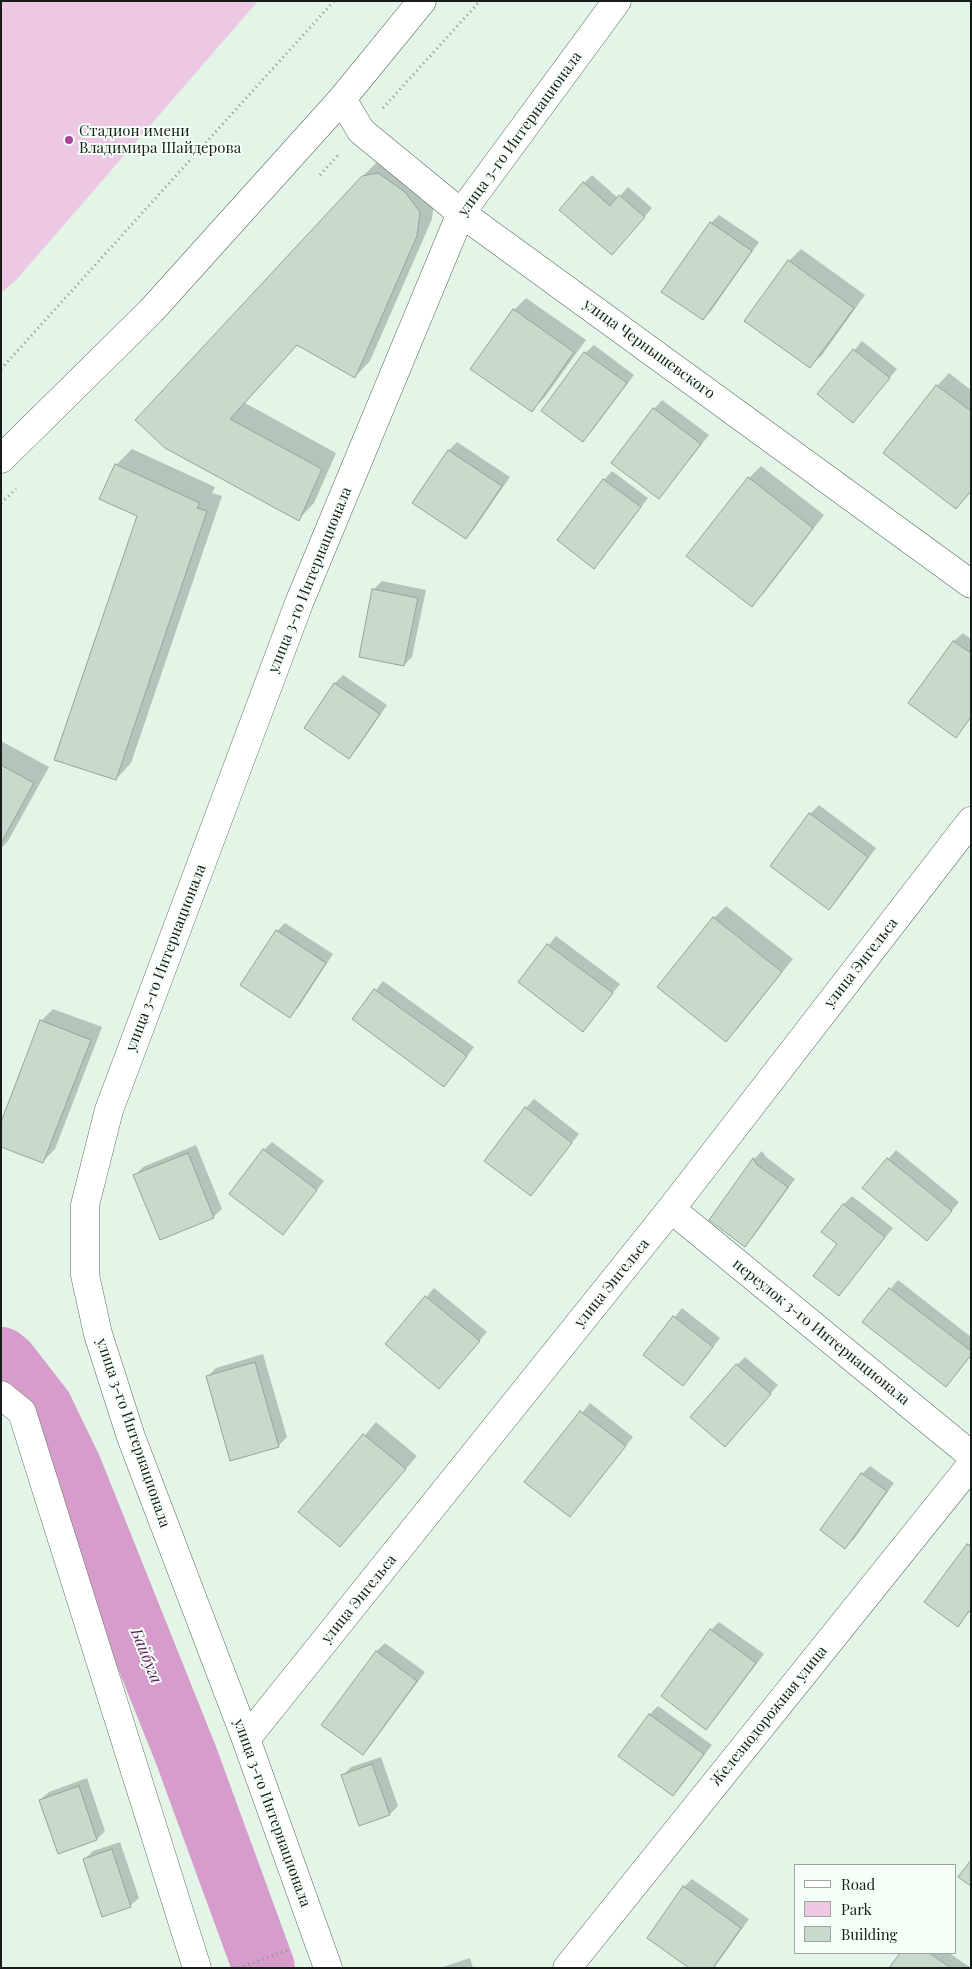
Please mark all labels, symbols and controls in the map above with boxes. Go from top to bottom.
street label: улица 3-го Интернационала [454,48,586,220]
place label: Стадион имени Владимира Шайдерова [79,122,241,157]
marker: Стадион имени Владимира Шайдерова [63,134,75,146]
street label: улица Чернышевского [580,295,718,403]
street label: улица 3-го Интернационала [264,484,356,676]
street label: улица 3-го Интернационала [122,862,210,1054]
street label: улица Энгельса [820,915,902,1011]
street label: улица Энгельса [571,1235,653,1331]
street label: переулок 3-го Интернационала [729,1255,913,1409]
street label: улица 3-го Интернационала [92,1336,174,1530]
street label: улица Энгельса [318,1551,400,1647]
water label: Байбуга [126,1626,166,1686]
street label: Железнодорожная улица [707,1642,831,1790]
street label: улица 3-го Интернационала [230,1716,314,1910]
legend [794,1864,957,1954]
text: Road [841,1874,875,1894]
text: Park [841,1899,872,1919]
text: Building [841,1924,897,1944]

